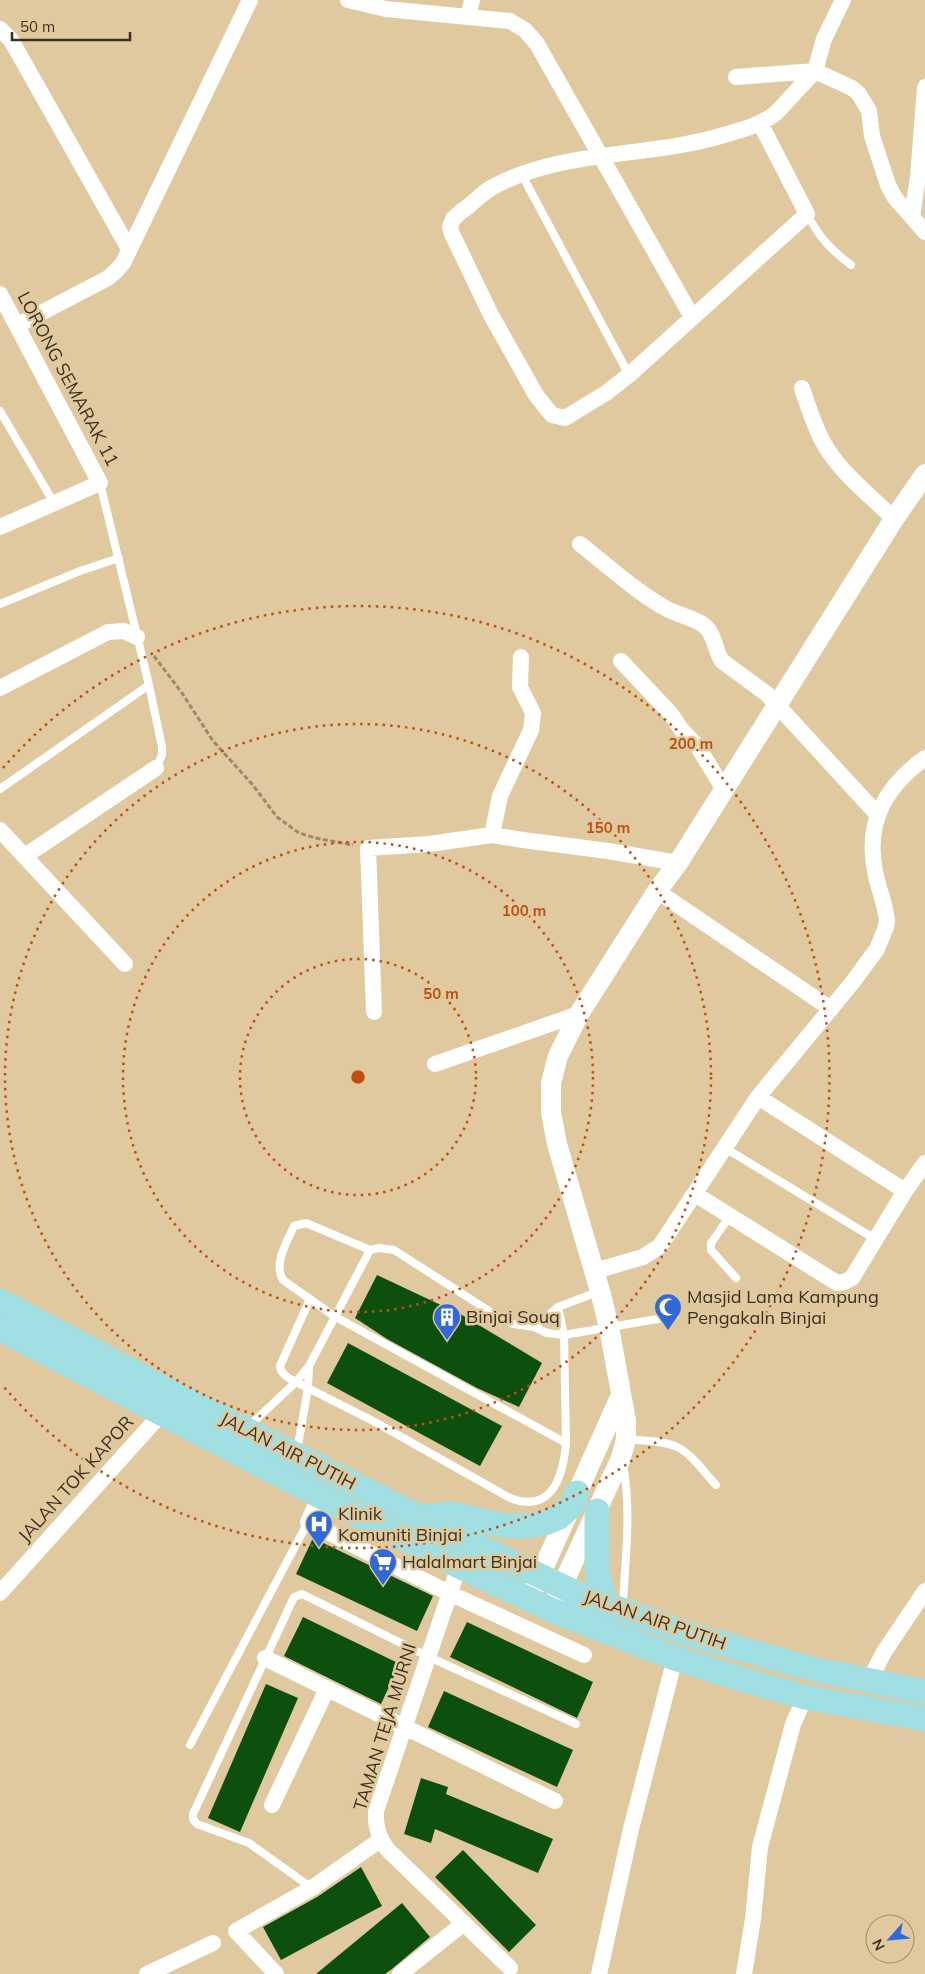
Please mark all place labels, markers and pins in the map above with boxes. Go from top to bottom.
centre of rings [349,1068,367,1086]
place label: Masjid Lama Kampung Pengakaln Binjai [687,1285,879,1329]
mosque icon: Masjid Lama Kampung Pengakaln Binjai [653,1292,683,1331]
building icon: Binjai Souq [432,1302,462,1341]
place label: Binjai Souq [466,1305,560,1328]
place label: Klinik Komuniti Binjai [338,1502,462,1546]
hospital icon: Klinik Komuniti Binjai [304,1509,334,1548]
supermarket icon: Halalmart Binjai [368,1547,398,1586]
place label: Halalmart Binjai [402,1550,537,1573]

